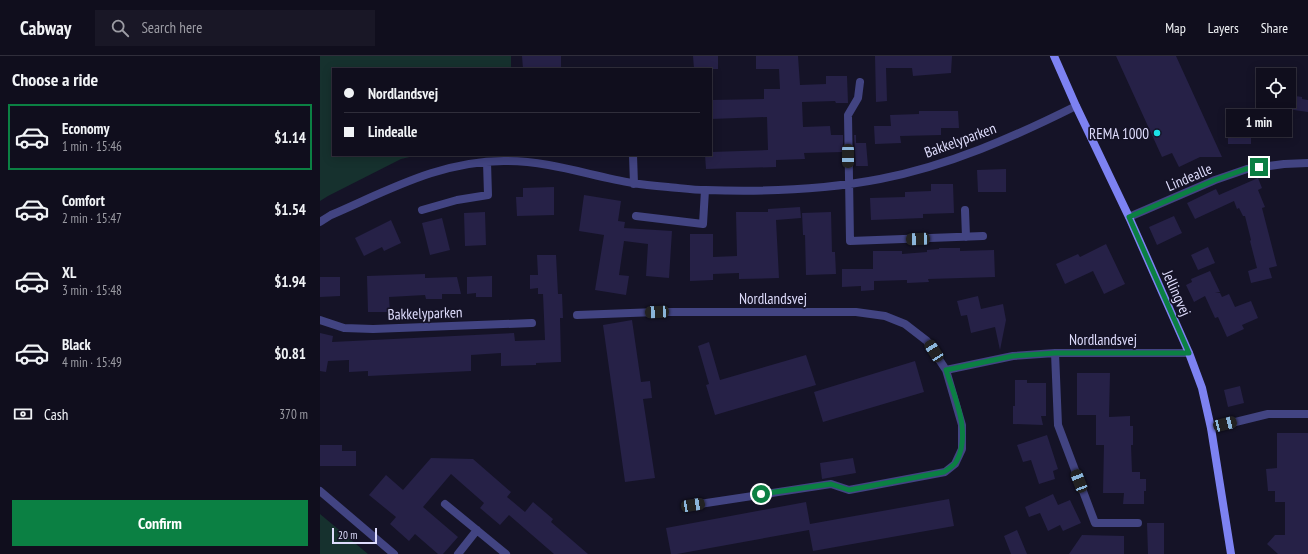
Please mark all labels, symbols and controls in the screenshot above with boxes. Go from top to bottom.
search box [95,10,375,46]
text: Cabway [20,16,71,40]
icon: search [109,17,131,39]
text: Search here [141,18,202,37]
text: Map [1165,19,1186,37]
text: Layers [1208,19,1239,37]
text: Share [1261,19,1288,37]
text: Choose a ride [12,68,98,91]
map controls [1256,68,1296,108]
button: locate [1256,68,1296,108]
text: Nordlandsvej [368,84,438,103]
callout: 1 min [1226,109,1292,137]
text: 1 min [1246,114,1272,131]
street label: Bakkelyparken [922,118,998,162]
icon: car [14,119,50,155]
text: Economy [62,119,110,138]
text: Lindealle [368,122,417,141]
place label: REMA 1000 [1089,124,1149,143]
text: $1.14 [274,128,306,147]
marker: REMA 1000 [1152,128,1162,138]
text: 1 min · 15:46 [62,138,122,155]
car [842,144,854,168]
route end [1250,158,1268,176]
street label: Lindealle [1163,159,1215,195]
icon: car [14,191,50,227]
text: Comfort [62,191,105,210]
text: $1.54 [274,200,306,219]
text: 2 min · 15:47 [62,210,122,227]
car [906,233,930,245]
icon: car [14,263,50,299]
text: XL [62,263,76,282]
street label: Jellingvej [1158,266,1196,319]
text: $1.94 [274,272,306,291]
text: 3 min · 15:48 [62,282,122,299]
street label: Nordlandsvej [739,289,807,308]
street label: Bakkelyparken [387,302,463,324]
car [645,305,669,319]
street label: Nordlandsvej [1069,330,1137,349]
icon: car [14,335,50,371]
text: Black [62,335,91,354]
car [922,338,946,364]
text: $0.81 [274,344,306,363]
text: 4 min · 15:49 [62,354,122,371]
icon: cash [12,403,34,425]
text: Cash [44,405,68,424]
text: 370 m [279,406,308,423]
car [1212,415,1238,433]
car [1069,468,1089,494]
route start [752,485,770,503]
car [680,497,706,513]
button: Confirm [12,500,308,546]
scale bar [332,526,377,545]
text: 20 m [338,528,357,542]

